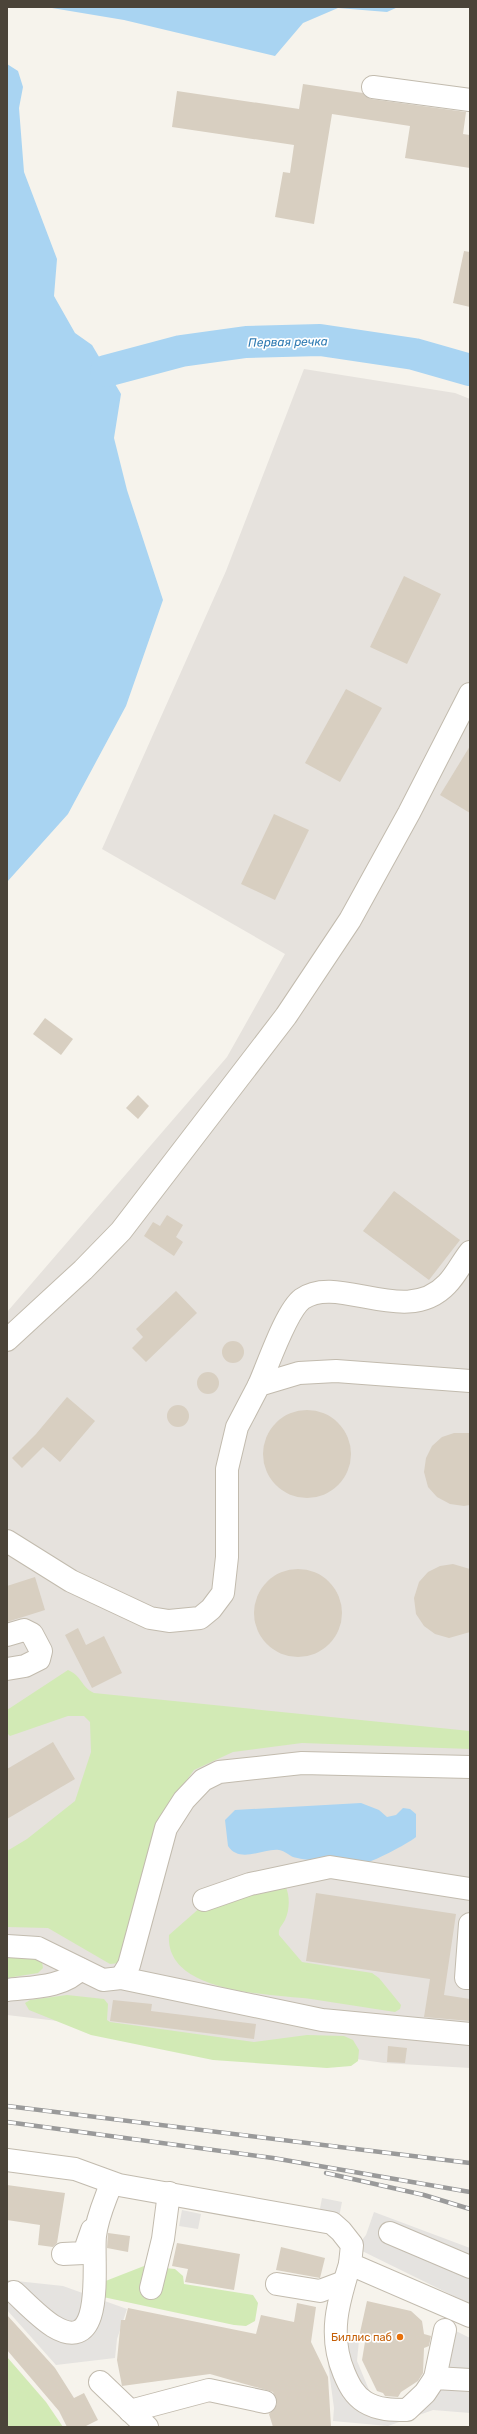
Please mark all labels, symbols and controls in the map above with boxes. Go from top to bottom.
water label: Первая речка [248,334,328,350]
place label: Биллис паб [331,2331,392,2344]
marker: Биллис паб [395,2332,405,2342]

